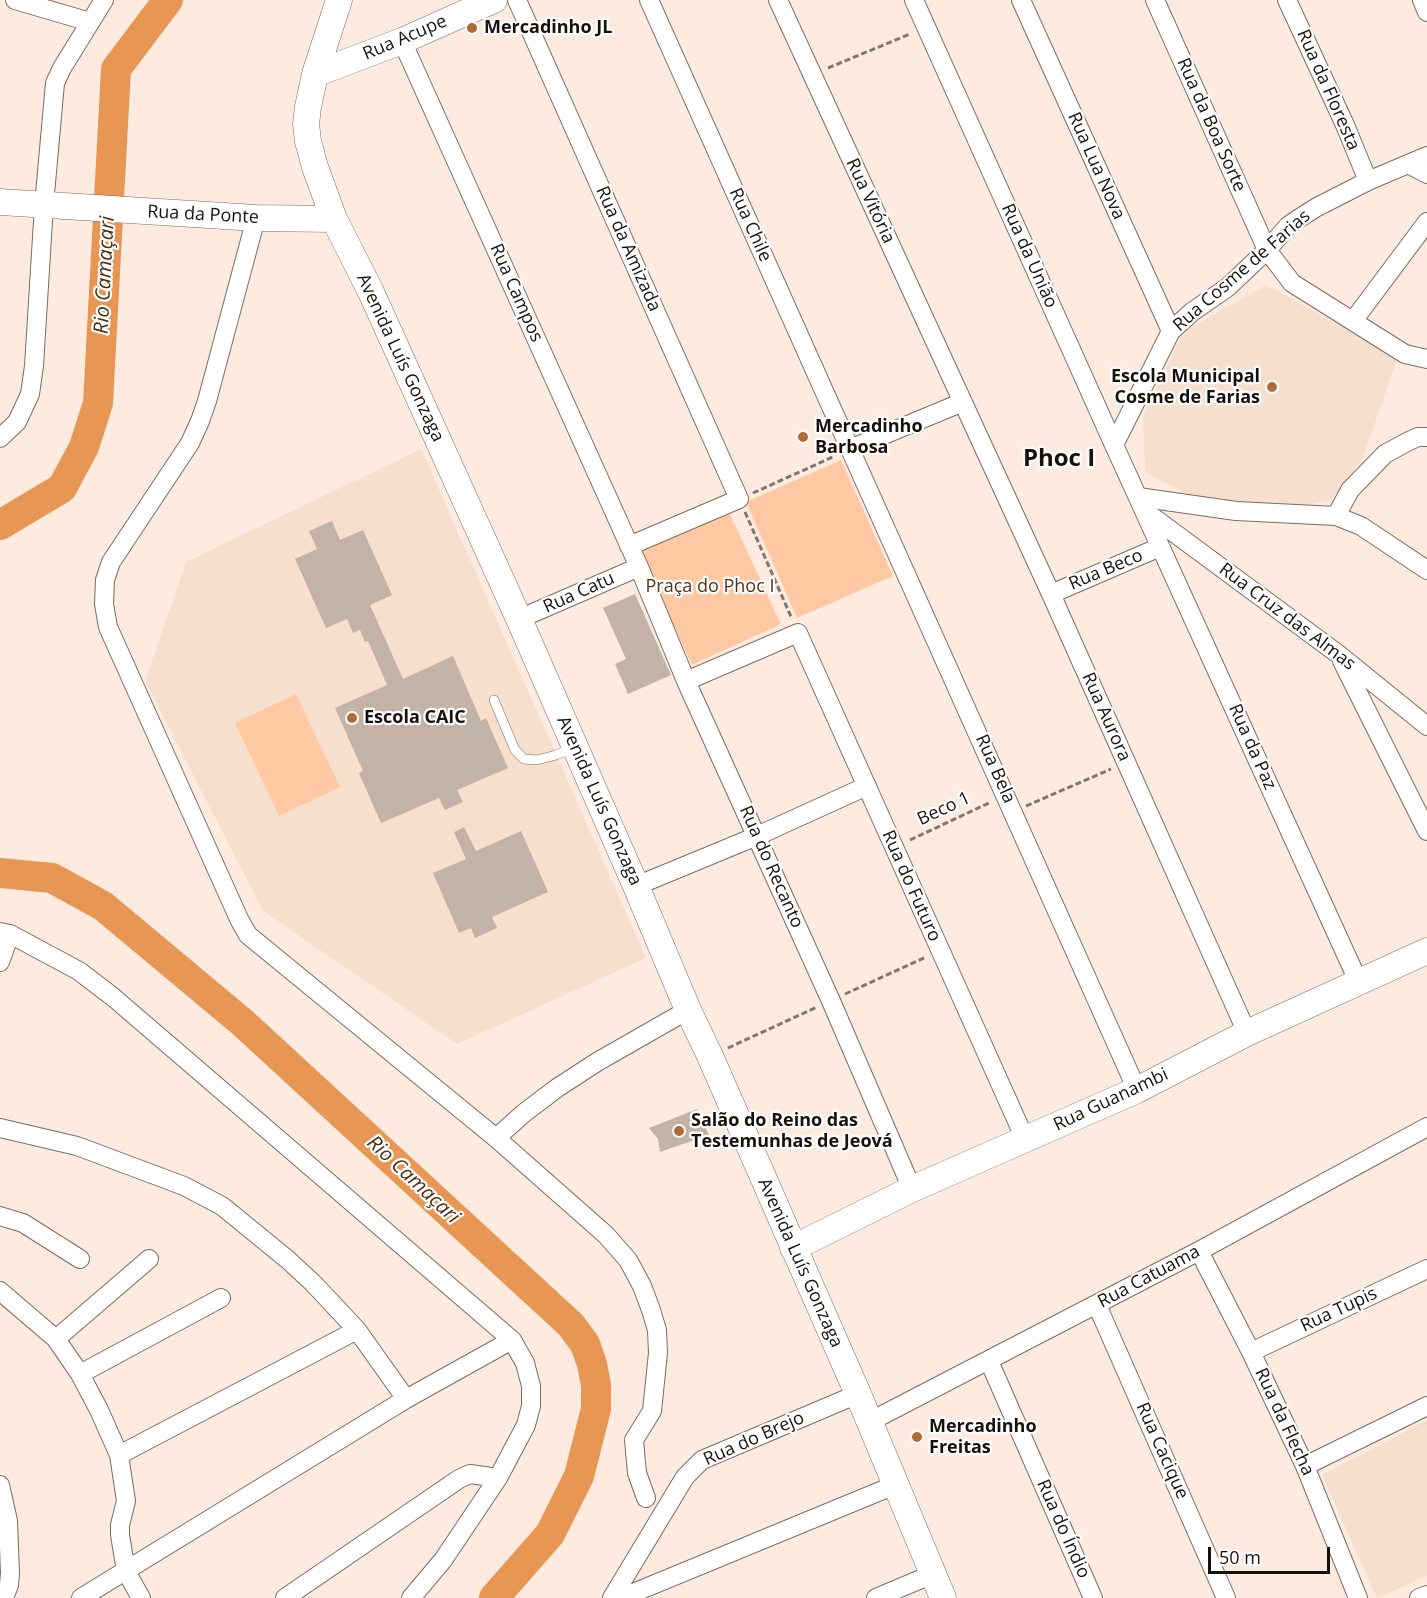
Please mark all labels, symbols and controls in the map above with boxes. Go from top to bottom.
street label: Rua Acupe [360,11,450,65]
place label: Mercadinho JL [484,17,612,39]
marker: Mercadinho JL [465,21,479,35]
street label: Rua da Floresta [1292,26,1364,154]
street label: Rua da Boa Sorte [1172,55,1250,195]
street label: Rua Lua Nova [1063,109,1129,223]
street label: Rua Vitória [841,155,899,247]
street label: Rua da Amizada [591,183,665,315]
street label: Rua Chile [724,185,776,265]
street label: Rua da União [996,200,1062,312]
street label: Rua da Ponte [147,201,259,229]
street label: Rua Cosme de Farias [1169,206,1315,336]
water label: Rio Camaçari [90,215,120,335]
street label: Rua Campos [485,241,547,345]
street label: Avenida Luís Gonzaga [352,270,448,446]
place label: Escola Municipal Cosme de Farias [1111,366,1260,409]
marker: Escola Municipal Cosme de Farias [1265,380,1279,394]
place label: Mercadinho Barbosa [815,416,923,458]
marker: Mercadinho Barbosa [796,430,810,444]
district label: Phoc I [1023,445,1095,473]
street label: Rua Beco [1066,545,1146,595]
street label: Rua Cruz das Almas [1215,559,1359,675]
street label: Rua Catu [540,568,618,618]
park label: Praça do Phoc I [645,576,775,598]
street label: Rua Aurora [1077,669,1135,765]
street label: Rua da Paz [1223,701,1281,793]
place label: Escola CAIC [364,707,466,729]
marker: Escola CAIC [345,711,359,725]
street label: Avenida Luís Gonzaga [552,713,646,889]
street label: Rua Bela [970,731,1020,807]
street label: Beco 1 [914,787,974,831]
street label: Rua do Recanto [734,803,808,931]
street label: Rua do Futuro [877,827,945,945]
street label: Rua Guanambi [1050,1064,1172,1136]
place label: Salão do Reino das Testemunhas de Jeová [691,1110,893,1152]
marker: Salão do Reino das Testemunhas de Jeová [672,1124,686,1138]
water label: Rio Camaçari [362,1131,464,1229]
street label: Avenida Luís Gonzaga [753,1175,847,1351]
street label: Rua Catuama [1094,1241,1204,1313]
street label: Rua Tupis [1297,1283,1381,1337]
street label: Rua da Flecha [1250,1365,1318,1479]
street label: Rua Cacique [1131,1399,1193,1503]
street label: Rua do Brejo [700,1407,808,1471]
place label: Mercadinho Freitas [929,1416,1037,1458]
marker: Mercadinho Freitas [910,1430,924,1444]
street label: Rua do Índio [1032,1476,1094,1582]
scale bar [1211,1535,1332,1573]
text: 50 m [1219,1545,1261,1569]

